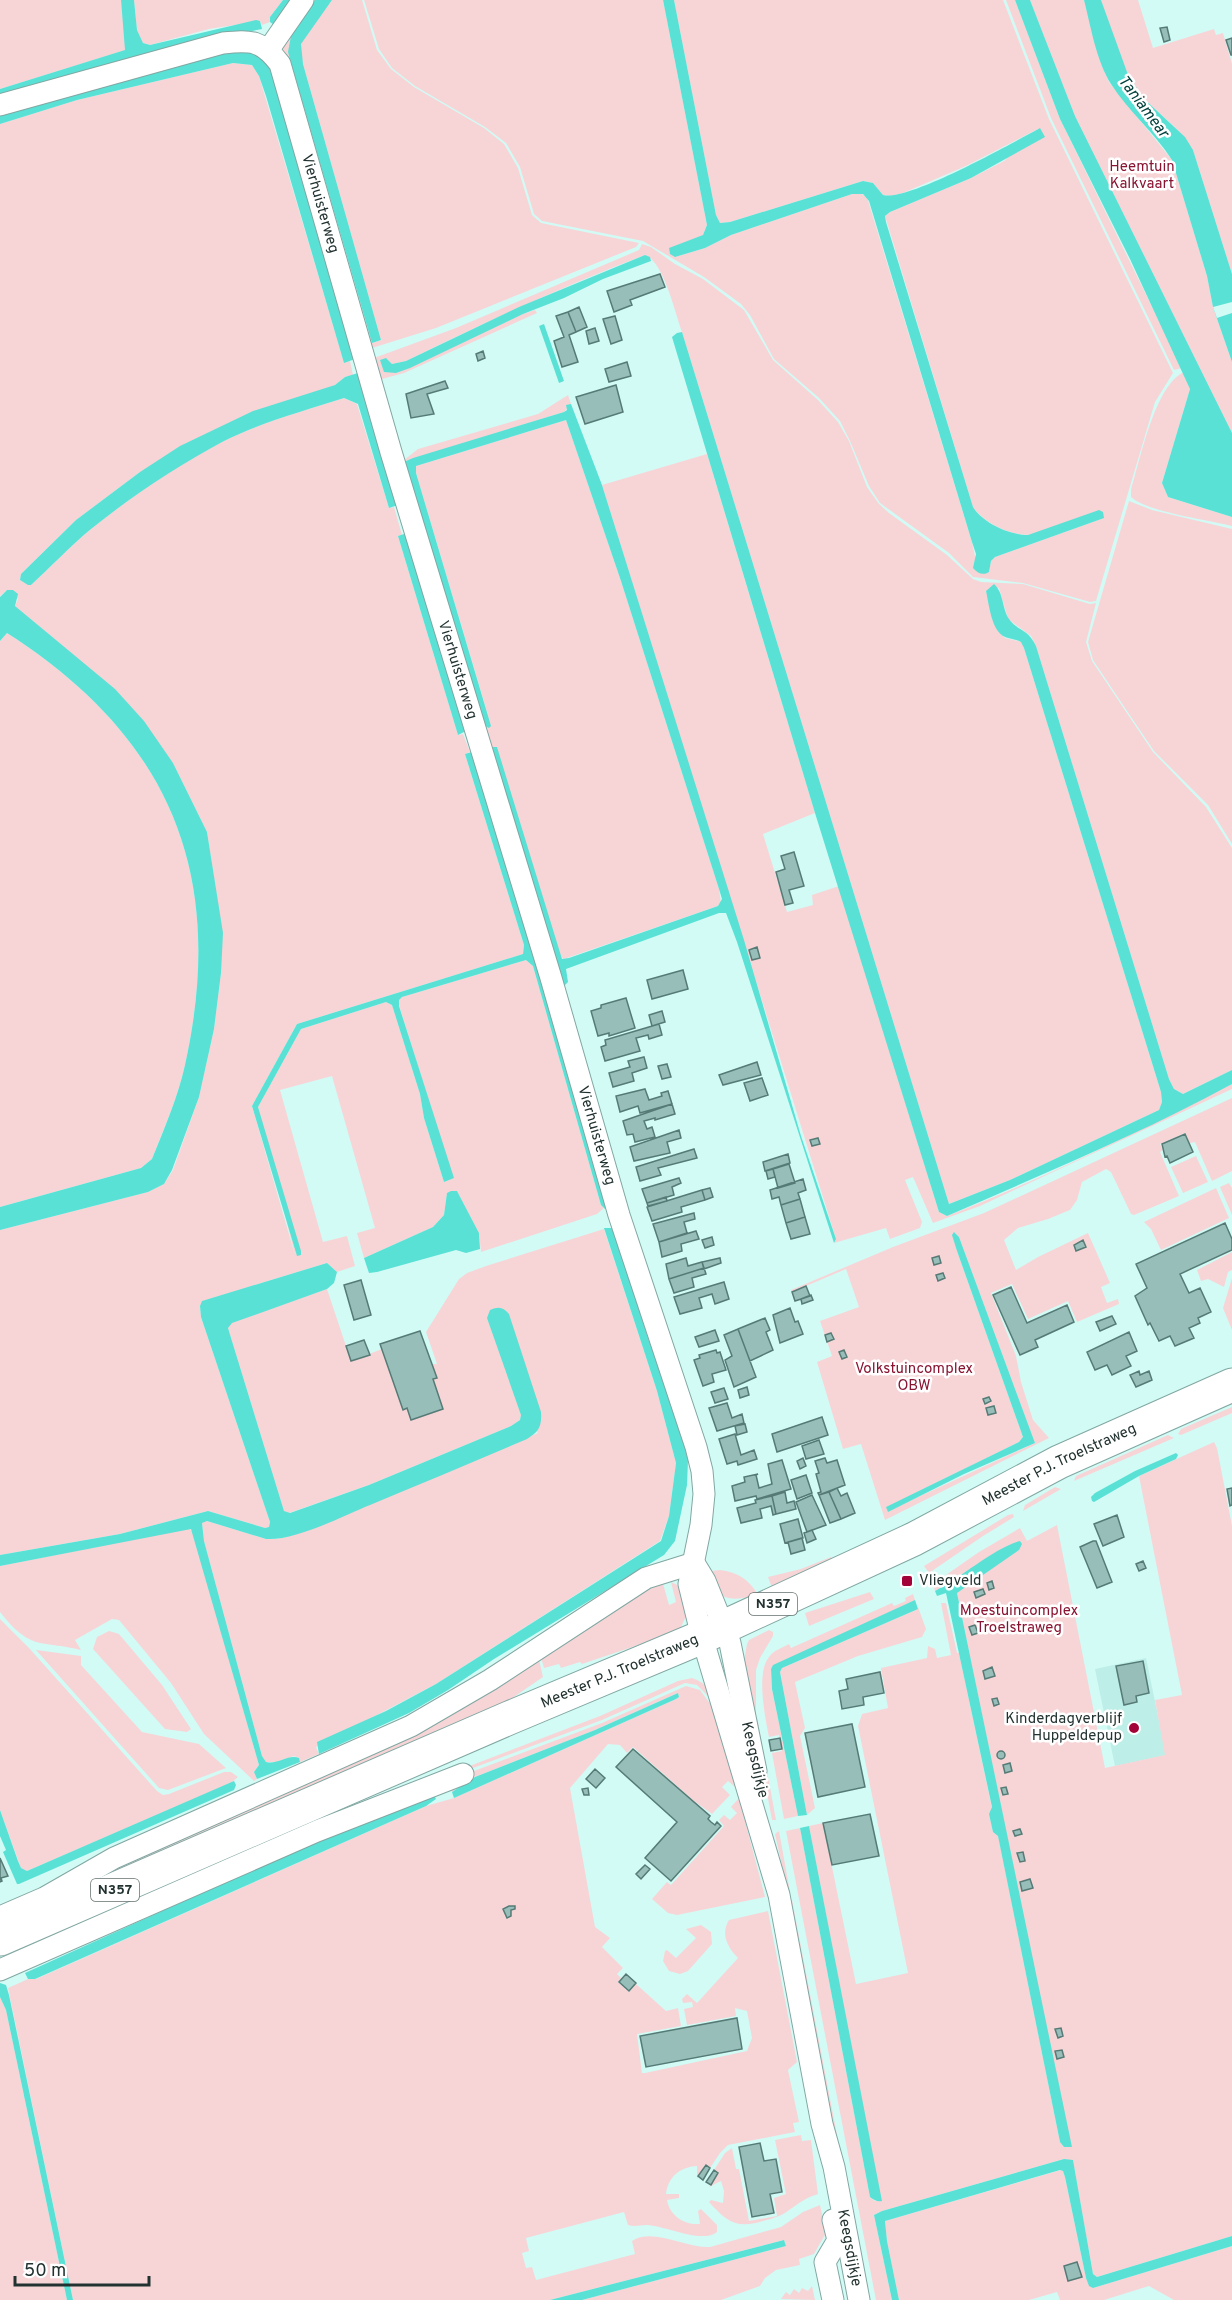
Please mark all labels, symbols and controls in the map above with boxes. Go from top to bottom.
water label: Taniamear [1113,72,1174,144]
street label: Vierhuisterweg [297,152,343,255]
park label: Heemtuin Kalkvaart [1109,158,1175,194]
street label: Vierhuisterweg [433,618,481,722]
street label: Vierhuisterweg [573,1084,619,1187]
park label: Volkstuincomplex OBW [855,1360,973,1396]
street label: Meester P.J. Troelstraweg [979,1419,1139,1511]
place label: Vliegveld [919,1572,982,1591]
marker: Vliegveld [900,1574,914,1588]
road number: N357 [749,1593,797,1615]
park label: Moestuincomplex Troelstraweg [960,1602,1078,1638]
street label: Meester P.J. Troelstraweg [538,1630,702,1713]
place label: Kinderdagverblijf Huppeldepup [1005,1710,1122,1746]
street label: Keegsdijkje [736,1720,772,1800]
marker: Kinderdagverblijf Huppeldepup [1127,1721,1141,1735]
road number: N357 [91,1879,139,1901]
street label: Keegsdijkje [833,2208,866,2288]
scale bar [15,2249,148,2287]
text: 50 m [24,2260,66,2283]

